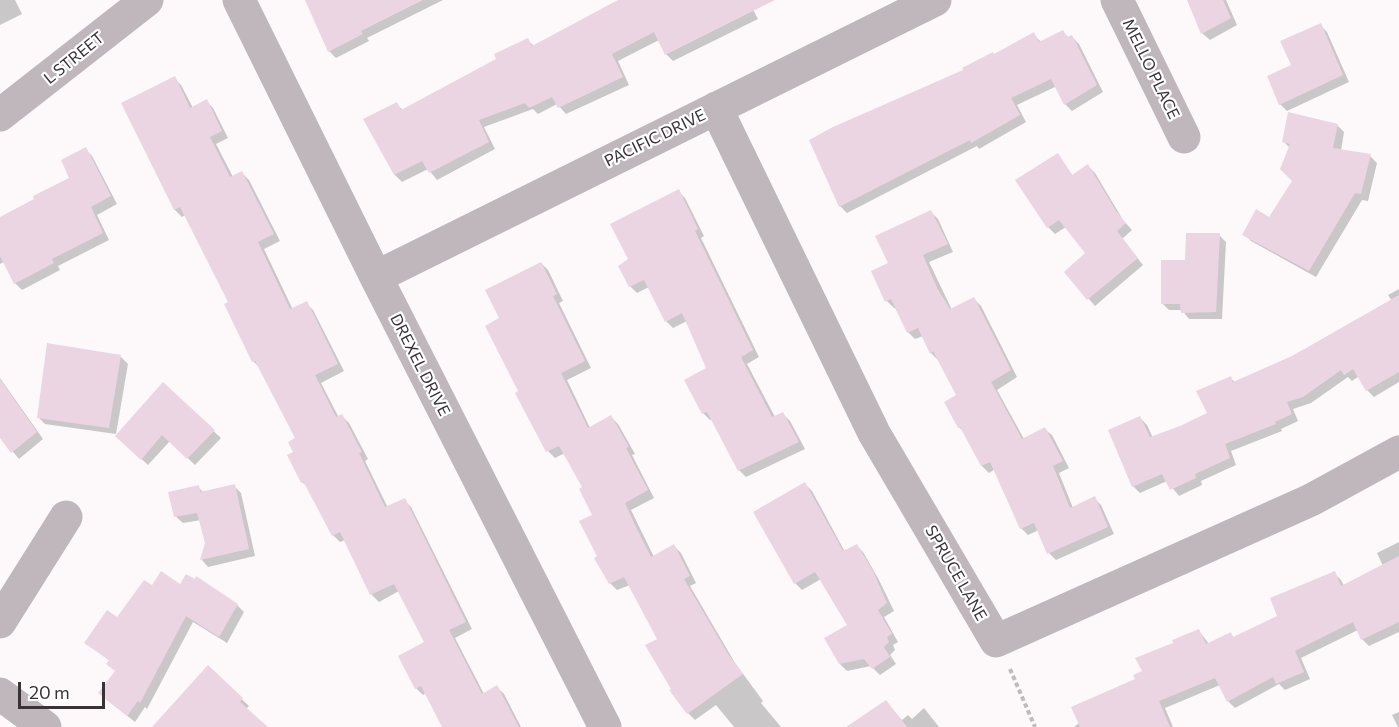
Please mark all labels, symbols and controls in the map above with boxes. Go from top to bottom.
street label: MELLO PLACE [1118,16,1184,122]
street label: L STREET [40,28,108,88]
street label: PACIFIC DRIVE [601,105,709,171]
street label: DREXEL DRIVE [386,311,454,419]
street label: SPRUCE LANE [921,522,991,624]
scale bar [21,670,108,708]
text: 20 m [29,681,70,703]

